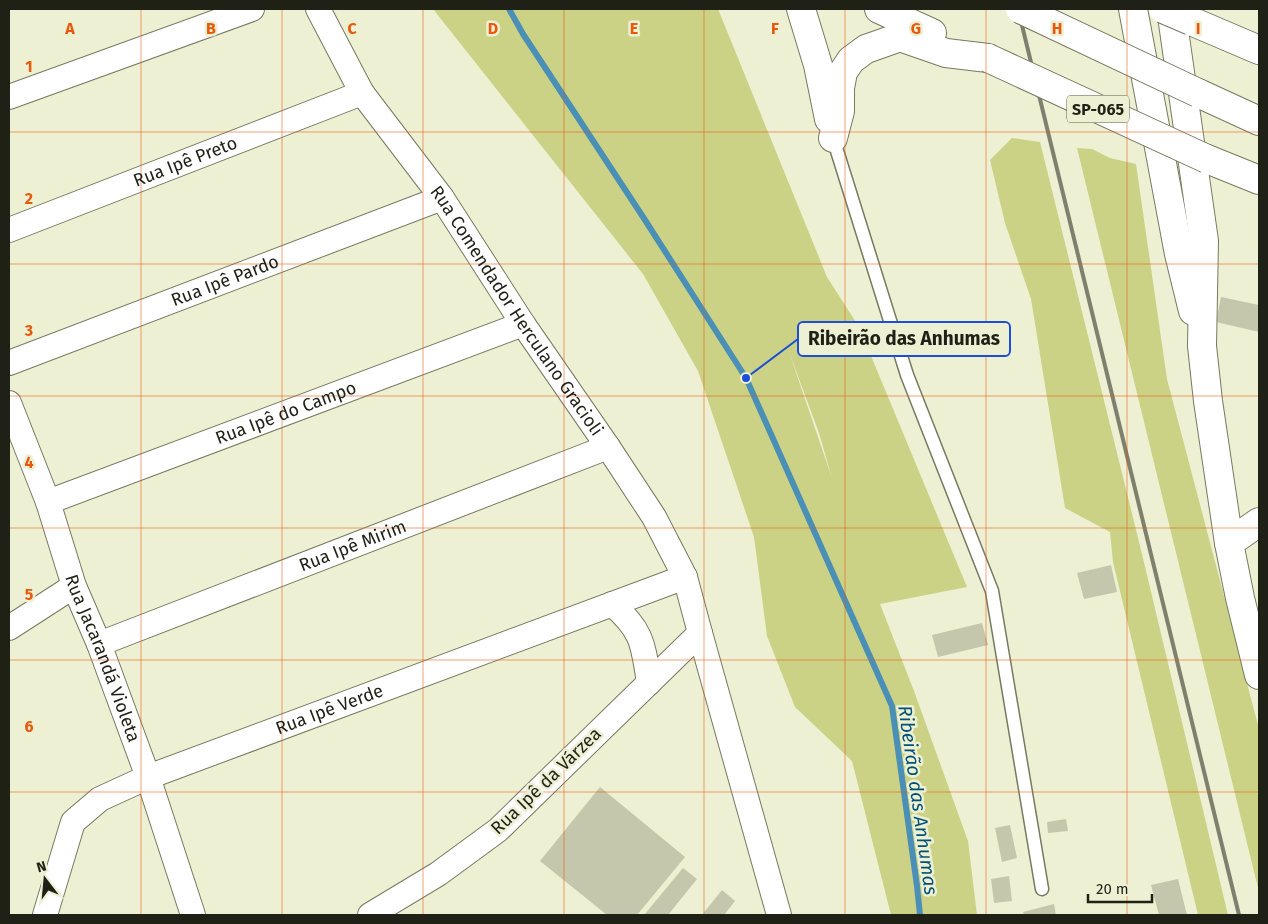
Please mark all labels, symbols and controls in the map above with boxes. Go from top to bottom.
text: A [64,19,75,38]
text: B [206,19,216,38]
text: C [347,19,357,38]
text: D [488,19,498,38]
text: E [630,19,638,38]
text: F [771,19,779,38]
text: G [911,19,921,38]
text: H [1052,19,1062,38]
text: I [1196,19,1200,38]
text: 1 [25,57,33,76]
road number: SP-065 [1067,96,1129,122]
street label: Rua Ipê Preto [130,132,240,192]
street label: Rua Comendador Herculano Gracioli [426,181,608,440]
text: 2 [25,189,33,208]
street label: Rua Ipê Pardo [168,250,282,311]
text: 3 [24,321,33,340]
callout: Ribeirão das Anhumas [798,322,1010,356]
text: Ribeirão das Anhumas [808,327,1000,350]
street label: Rua Ipê do Campo [212,376,359,449]
text: 4 [24,453,34,472]
street label: Rua Ipê Mirim [296,515,409,576]
street label: Rua Jacarandá Violeta [60,572,145,745]
text: 5 [25,585,34,604]
street label: Rua Ipê Verde [273,679,386,739]
water label: Ribeirão das Anhumas [893,704,943,897]
text: 6 [24,717,34,736]
street label: Rua Ipê da Várzea [486,723,606,839]
north arrow [20,854,70,904]
text: N [35,858,48,876]
scale bar [1088,872,1152,904]
text: 20 m [1096,880,1129,898]

